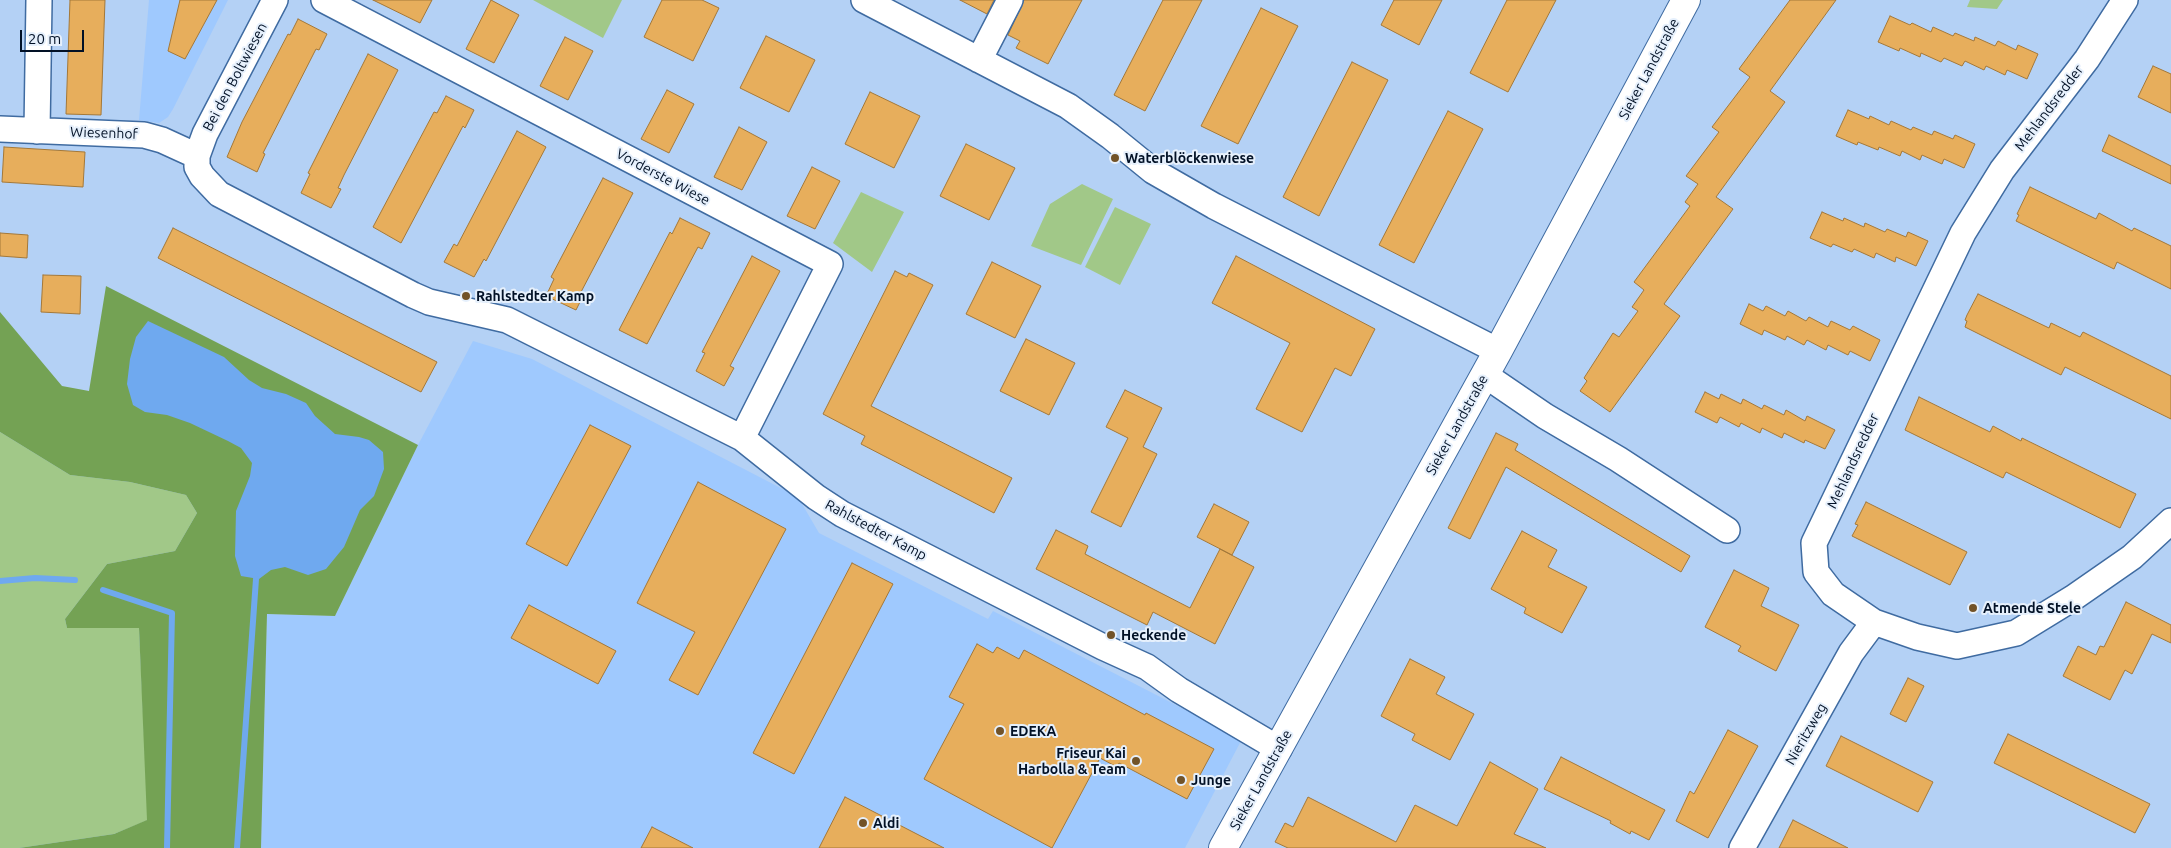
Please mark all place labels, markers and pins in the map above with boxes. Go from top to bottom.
place label: Waterblöckenwiese [1125,150,1254,166]
marker: Waterblöckenwiese [1109,152,1121,164]
place label: Rahlstedter Kamp [476,288,594,304]
marker: Rahlstedter Kamp [460,290,472,302]
place label: Atmende Stele [1983,600,2081,616]
marker: Atmende Stele [1967,602,1979,614]
place label: Heckende [1121,627,1186,643]
marker: Heckende [1105,629,1117,641]
place label: EDEKA [1010,723,1056,739]
marker: EDEKA [994,725,1006,737]
place label: Friseur Kai Harbolla & Team [1018,745,1126,778]
marker: Friseur Kai Harbolla & Team [1130,755,1142,767]
place label: Junge [1191,772,1231,788]
marker: Junge [1175,774,1187,786]
place label: Aldi [873,815,899,831]
marker: Aldi [857,817,869,829]

